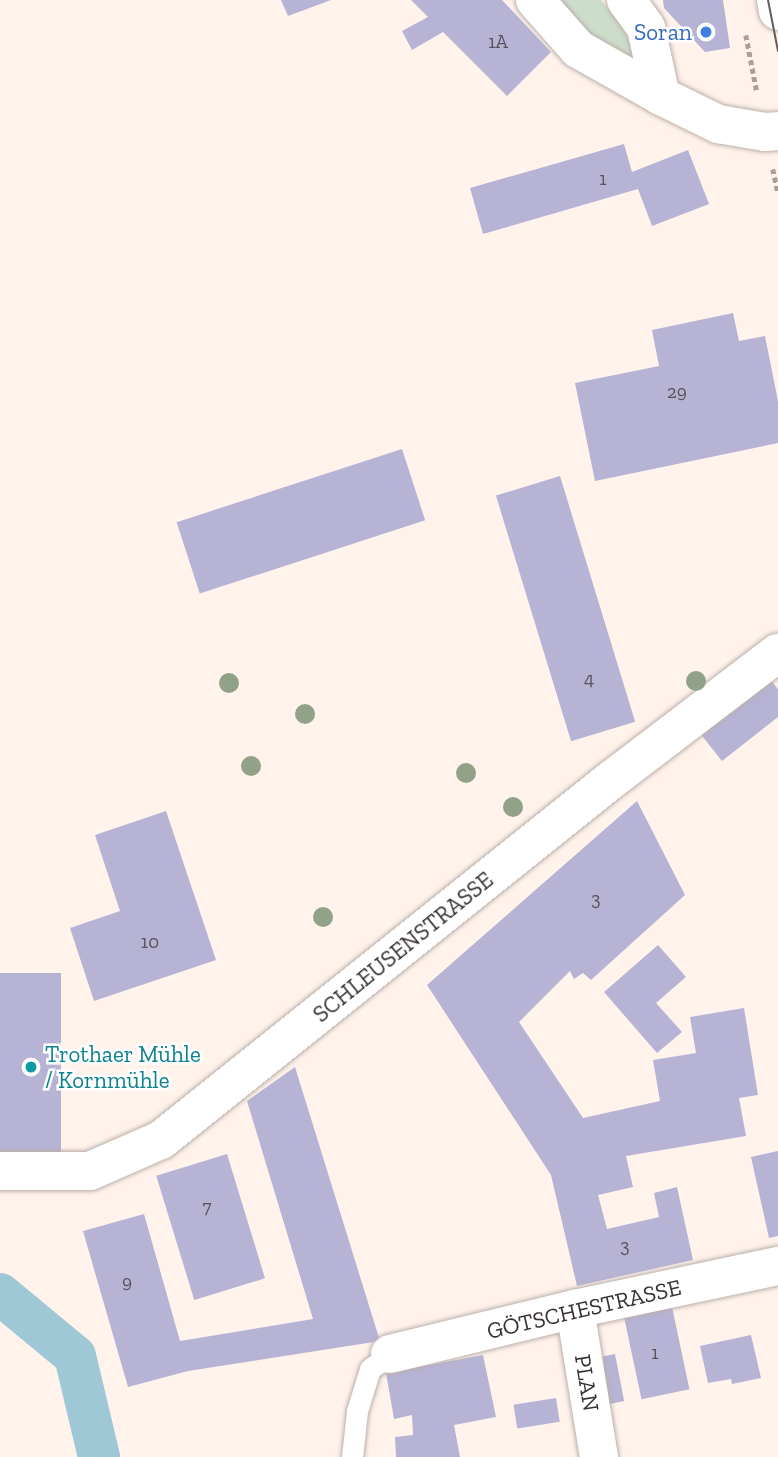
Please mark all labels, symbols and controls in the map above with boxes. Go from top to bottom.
place label: Soran [634,18,692,46]
marker: Soran [698,24,714,40]
house number: 1A [488,31,508,53]
house number: 1 [599,168,607,190]
house number: 29 [667,381,687,403]
house number: 4 [584,668,594,690]
street label: SCHLEUSENSTRASSE [307,866,499,1028]
house number: 3 [591,888,601,910]
house number: 10 [141,931,159,953]
place label: Trothaer Mühle / Kornmühle [45,1040,201,1094]
marker: Trothaer Mühle / Kornmühle [23,1059,39,1075]
house number: 7 [203,1196,211,1218]
house number: 3 [620,1235,630,1257]
house number: 9 [122,1271,132,1293]
street label: GÖTSCHESTRASSE [484,1273,684,1345]
house number: 1 [651,1342,659,1364]
street label: PLAN [569,1352,605,1414]

